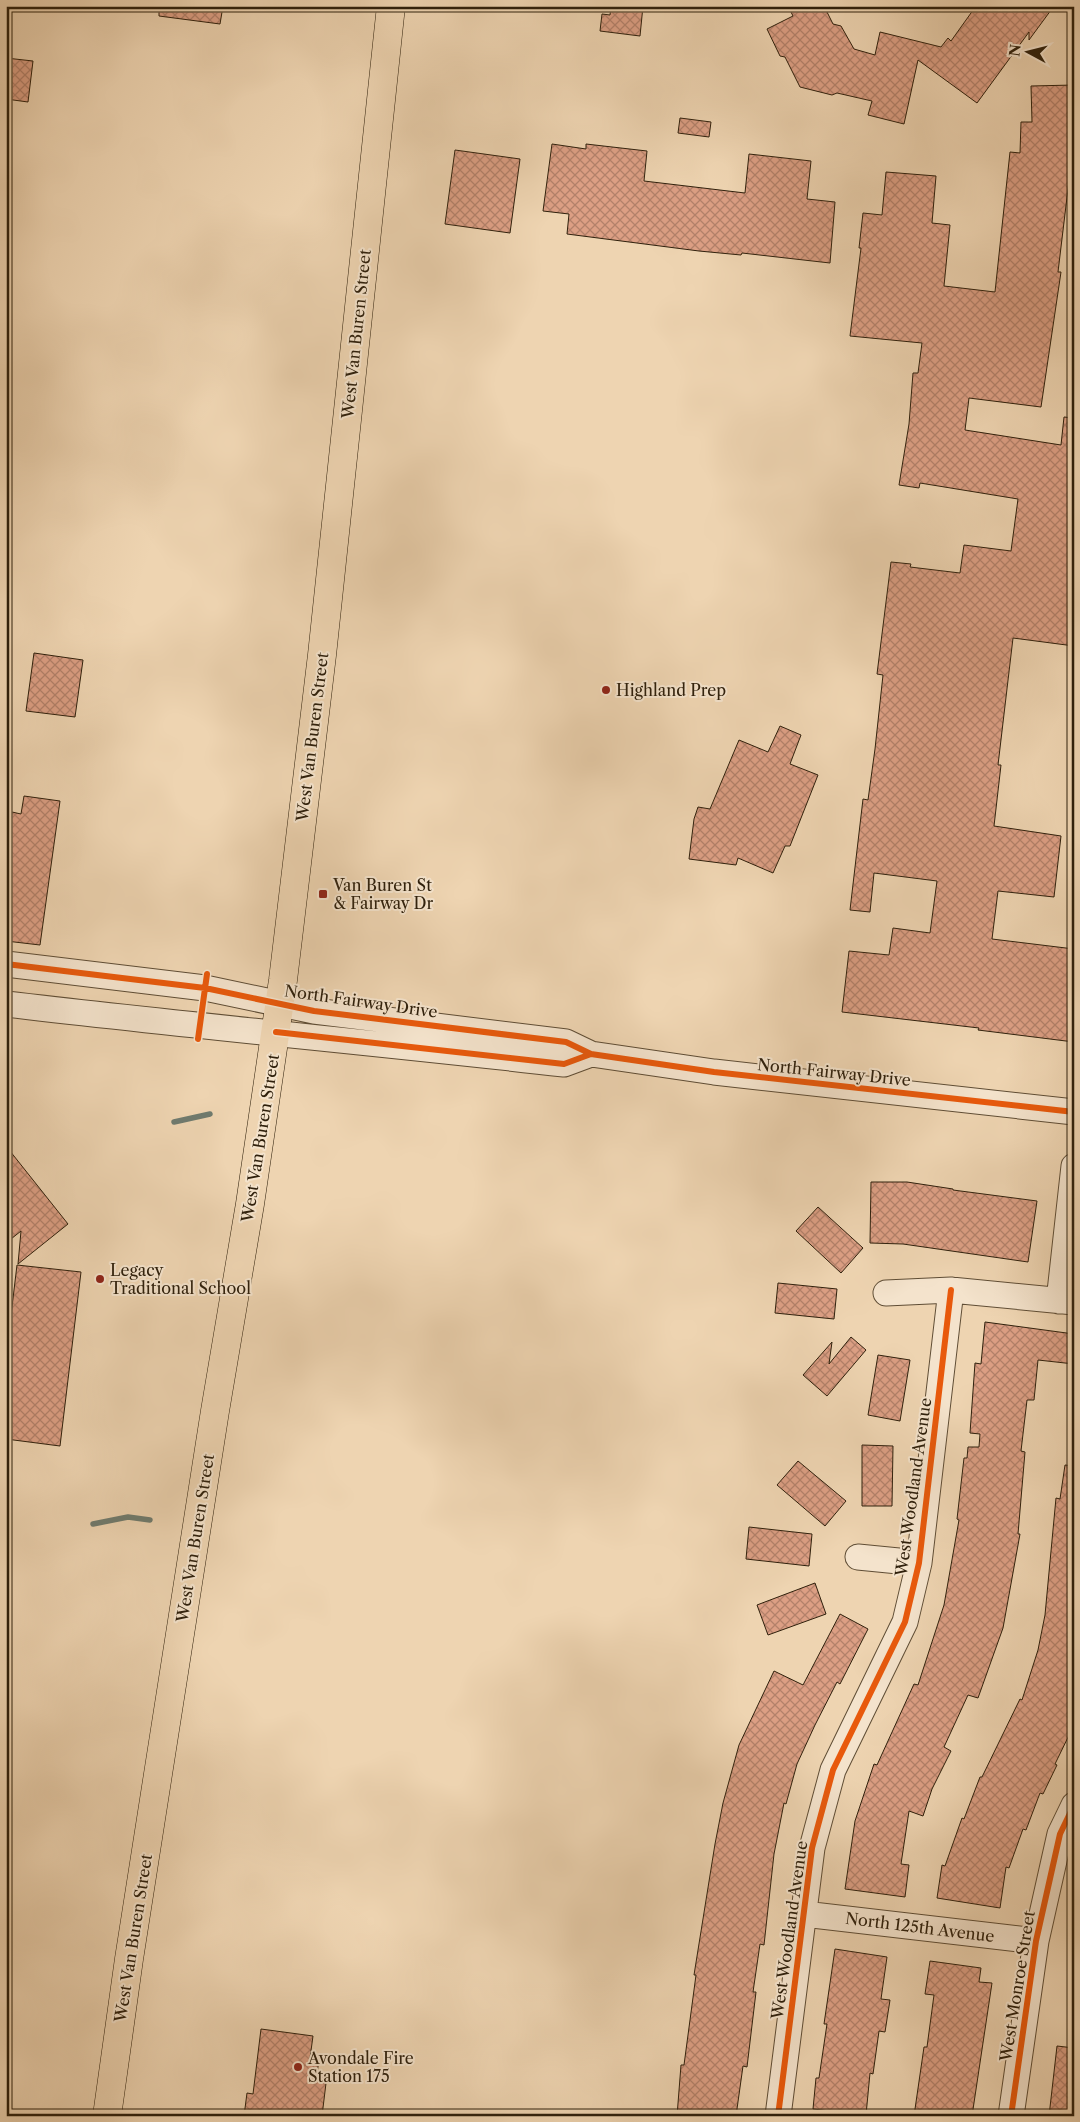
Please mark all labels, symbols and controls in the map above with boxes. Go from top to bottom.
north arrow [1002,28,1052,78]
text: N [1005,43,1025,58]
street label: West Van Buren Street [337,248,375,421]
street label: West Van Buren Street [292,651,332,824]
place label: Highland Prep [616,680,726,700]
marker: Highland Prep [600,684,612,696]
place label: Van Buren St & Fairway Dr [332,875,433,913]
marker: Van Buren St & Fairway Dr [317,888,329,900]
street label: North Fairway Drive [283,980,439,1022]
street label: West Van Buren Street [237,1052,283,1225]
street label: North Fairway Drive [756,1054,912,1090]
place label: Legacy Traditional School [110,1260,251,1298]
marker: Legacy Traditional School [94,1273,106,1285]
street label: West Woodland Avenue [890,1396,935,1579]
street label: West Van Buren Street [172,1452,218,1625]
street label: West Woodland Avenue [766,1839,811,2022]
street label: West Van Buren Street [110,1852,156,2025]
street label: North 125th Avenue [844,1908,996,1946]
street label: West Monroe Street [995,1909,1039,2064]
place label: Avondale Fire Station 175 [307,2048,414,2086]
marker: Avondale Fire Station 175 [292,2061,304,2073]

